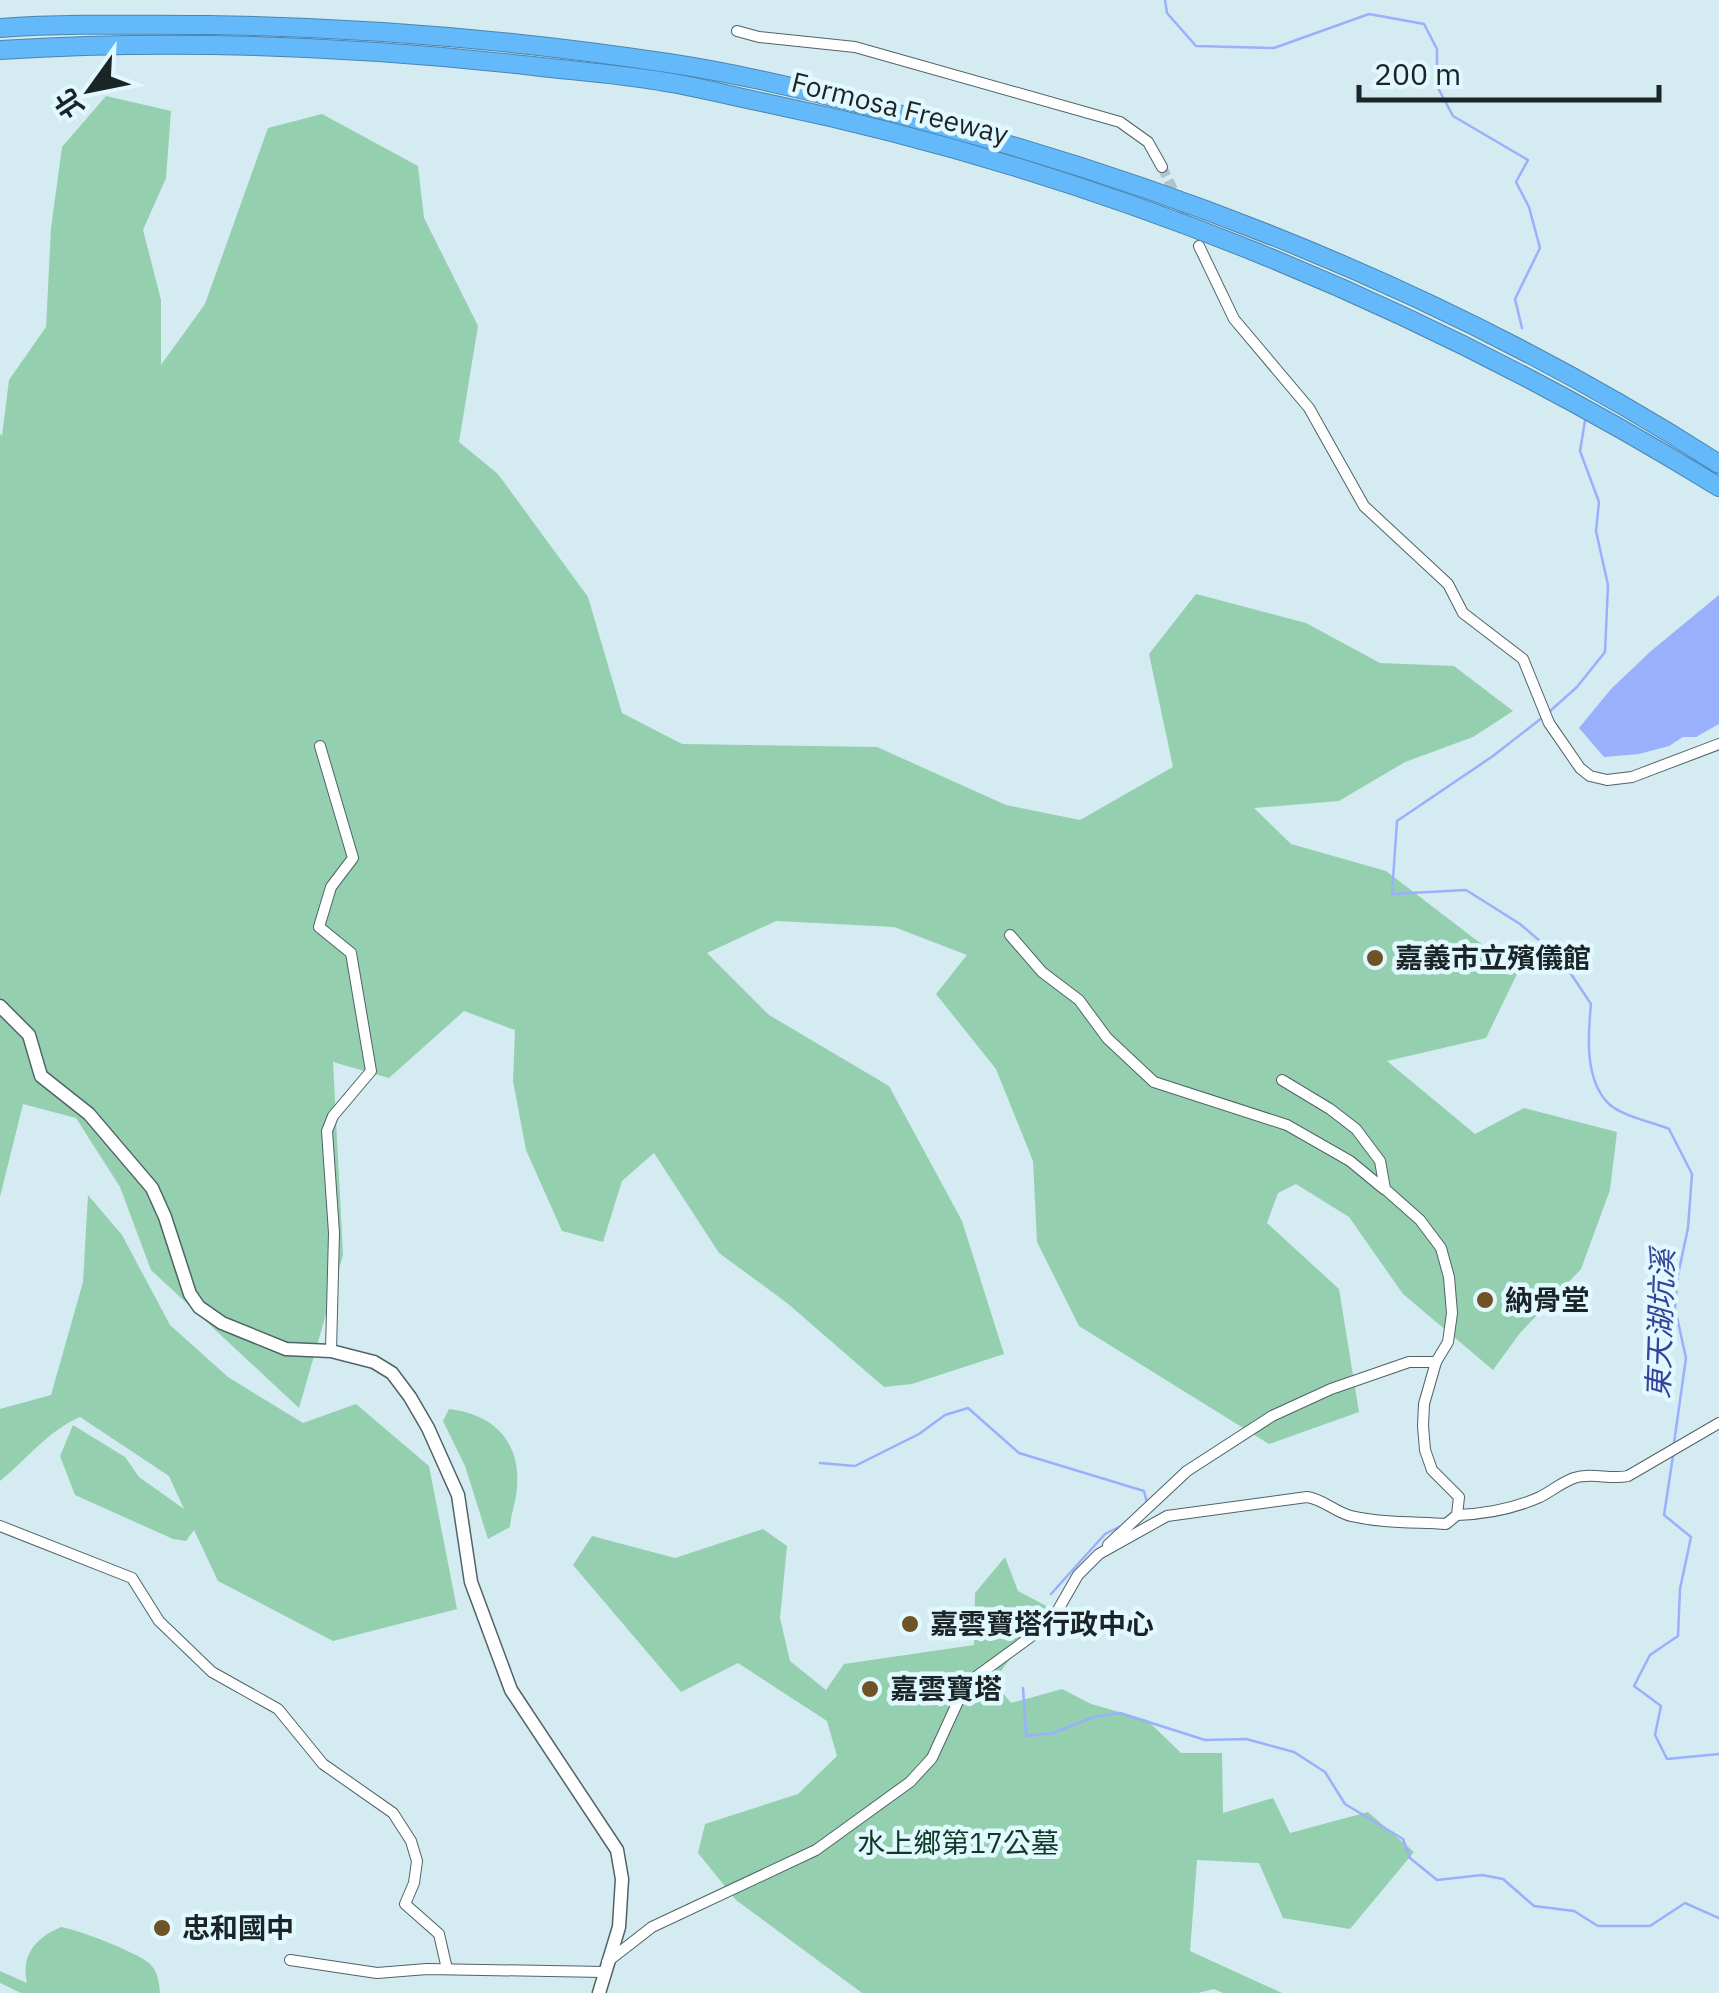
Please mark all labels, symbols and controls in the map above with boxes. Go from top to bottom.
north arrow [40,40,140,140]
scale bar [1359,40,1659,102]
text: 200 m [1374,54,1461,93]
street label: Formosa Freeway [788,63,1012,152]
text: 北 [45,82,92,126]
place label: 嘉義市立殯儀館 [1395,939,1591,976]
marker: 嘉義市立殯儀館 [1364,947,1386,969]
water label: 東天湖坑溪 [1637,1244,1682,1400]
place label: 納骨堂 [1505,1281,1589,1318]
marker: 納骨堂 [1474,1289,1496,1311]
place label: 嘉雲寶塔行政中心 [930,1605,1154,1642]
marker: 嘉雲寶塔行政中心 [899,1613,921,1635]
place label: 嘉雲寶塔 [890,1670,1002,1707]
marker: 嘉雲寶塔 [859,1678,881,1700]
park label: 水上鄉第17公墓 [857,1824,1059,1861]
place label: 忠和國中 [182,1909,294,1946]
marker: 忠和國中 [151,1917,173,1939]

